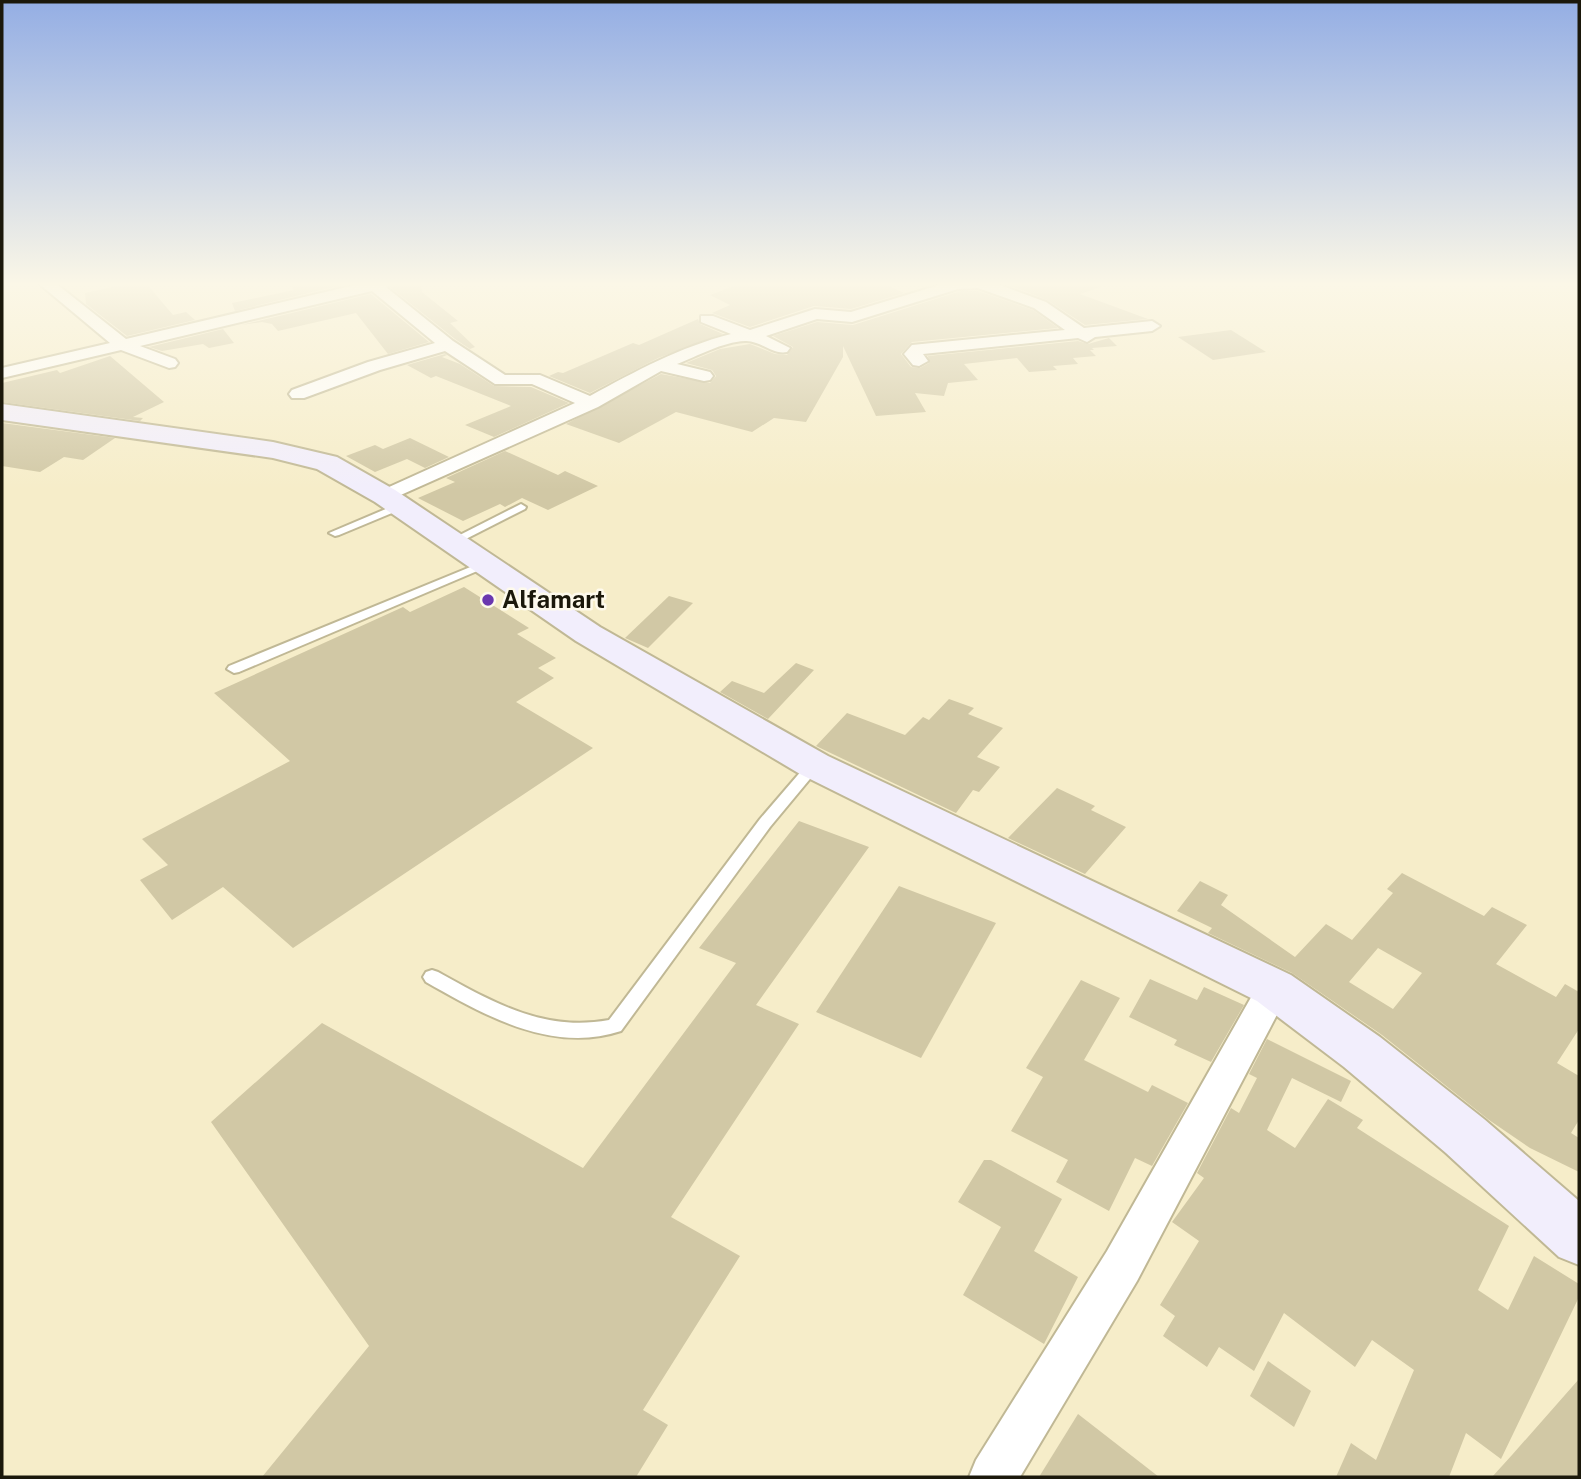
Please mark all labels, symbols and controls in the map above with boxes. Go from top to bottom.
place label: Alfamart [502,585,605,613]
marker: Alfamart [480,592,496,608]

